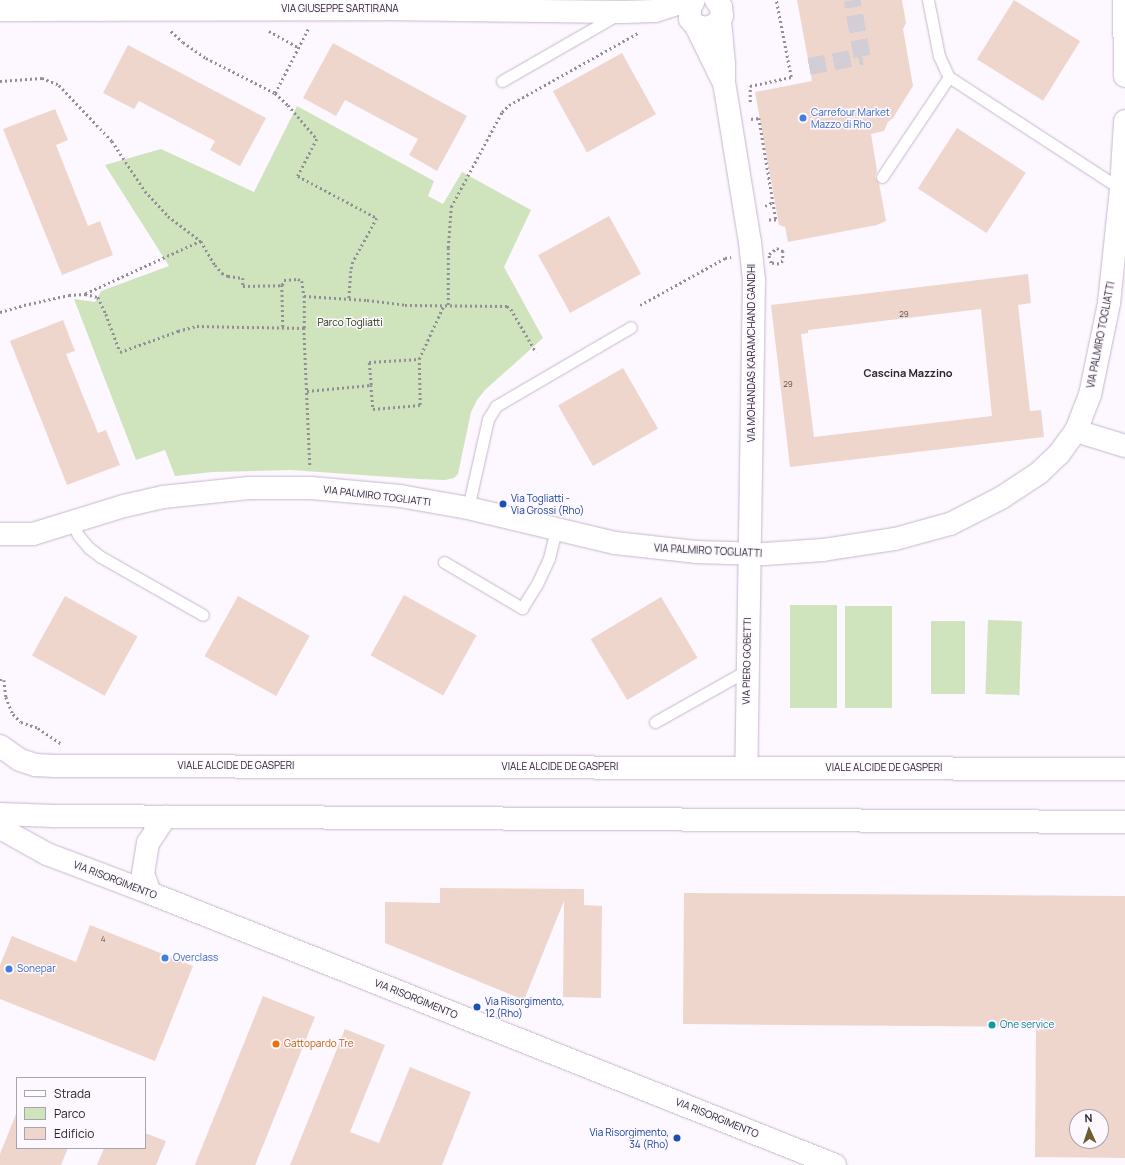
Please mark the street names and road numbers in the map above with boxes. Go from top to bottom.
street label: VIA GIUSEPPE SARTIRANA [281,3,399,15]
street label: VIA MOHANDAS KARAMCHAND GANDHI [746,264,758,442]
street label: VIA PALMIRO TOGLIATTI [1085,281,1117,389]
street label: VIA PALMIRO TOGLIATTI [323,483,431,509]
street label: VIA PALMIRO TOGLIATTI [654,542,762,560]
street label: VIA PIERO GOBETTI [740,617,754,705]
street label: VIALE ALCIDE DE GASPERI [178,760,294,772]
street label: VIALE ALCIDE DE GASPERI [502,761,618,773]
street label: VIALE ALCIDE DE GASPERI [826,762,942,774]
street label: VIA RISORGIMENTO [71,859,159,901]
street label: VIA RISORGIMENTO [373,977,459,1021]
street label: VIA RISORGIMENTO [674,1096,760,1140]

